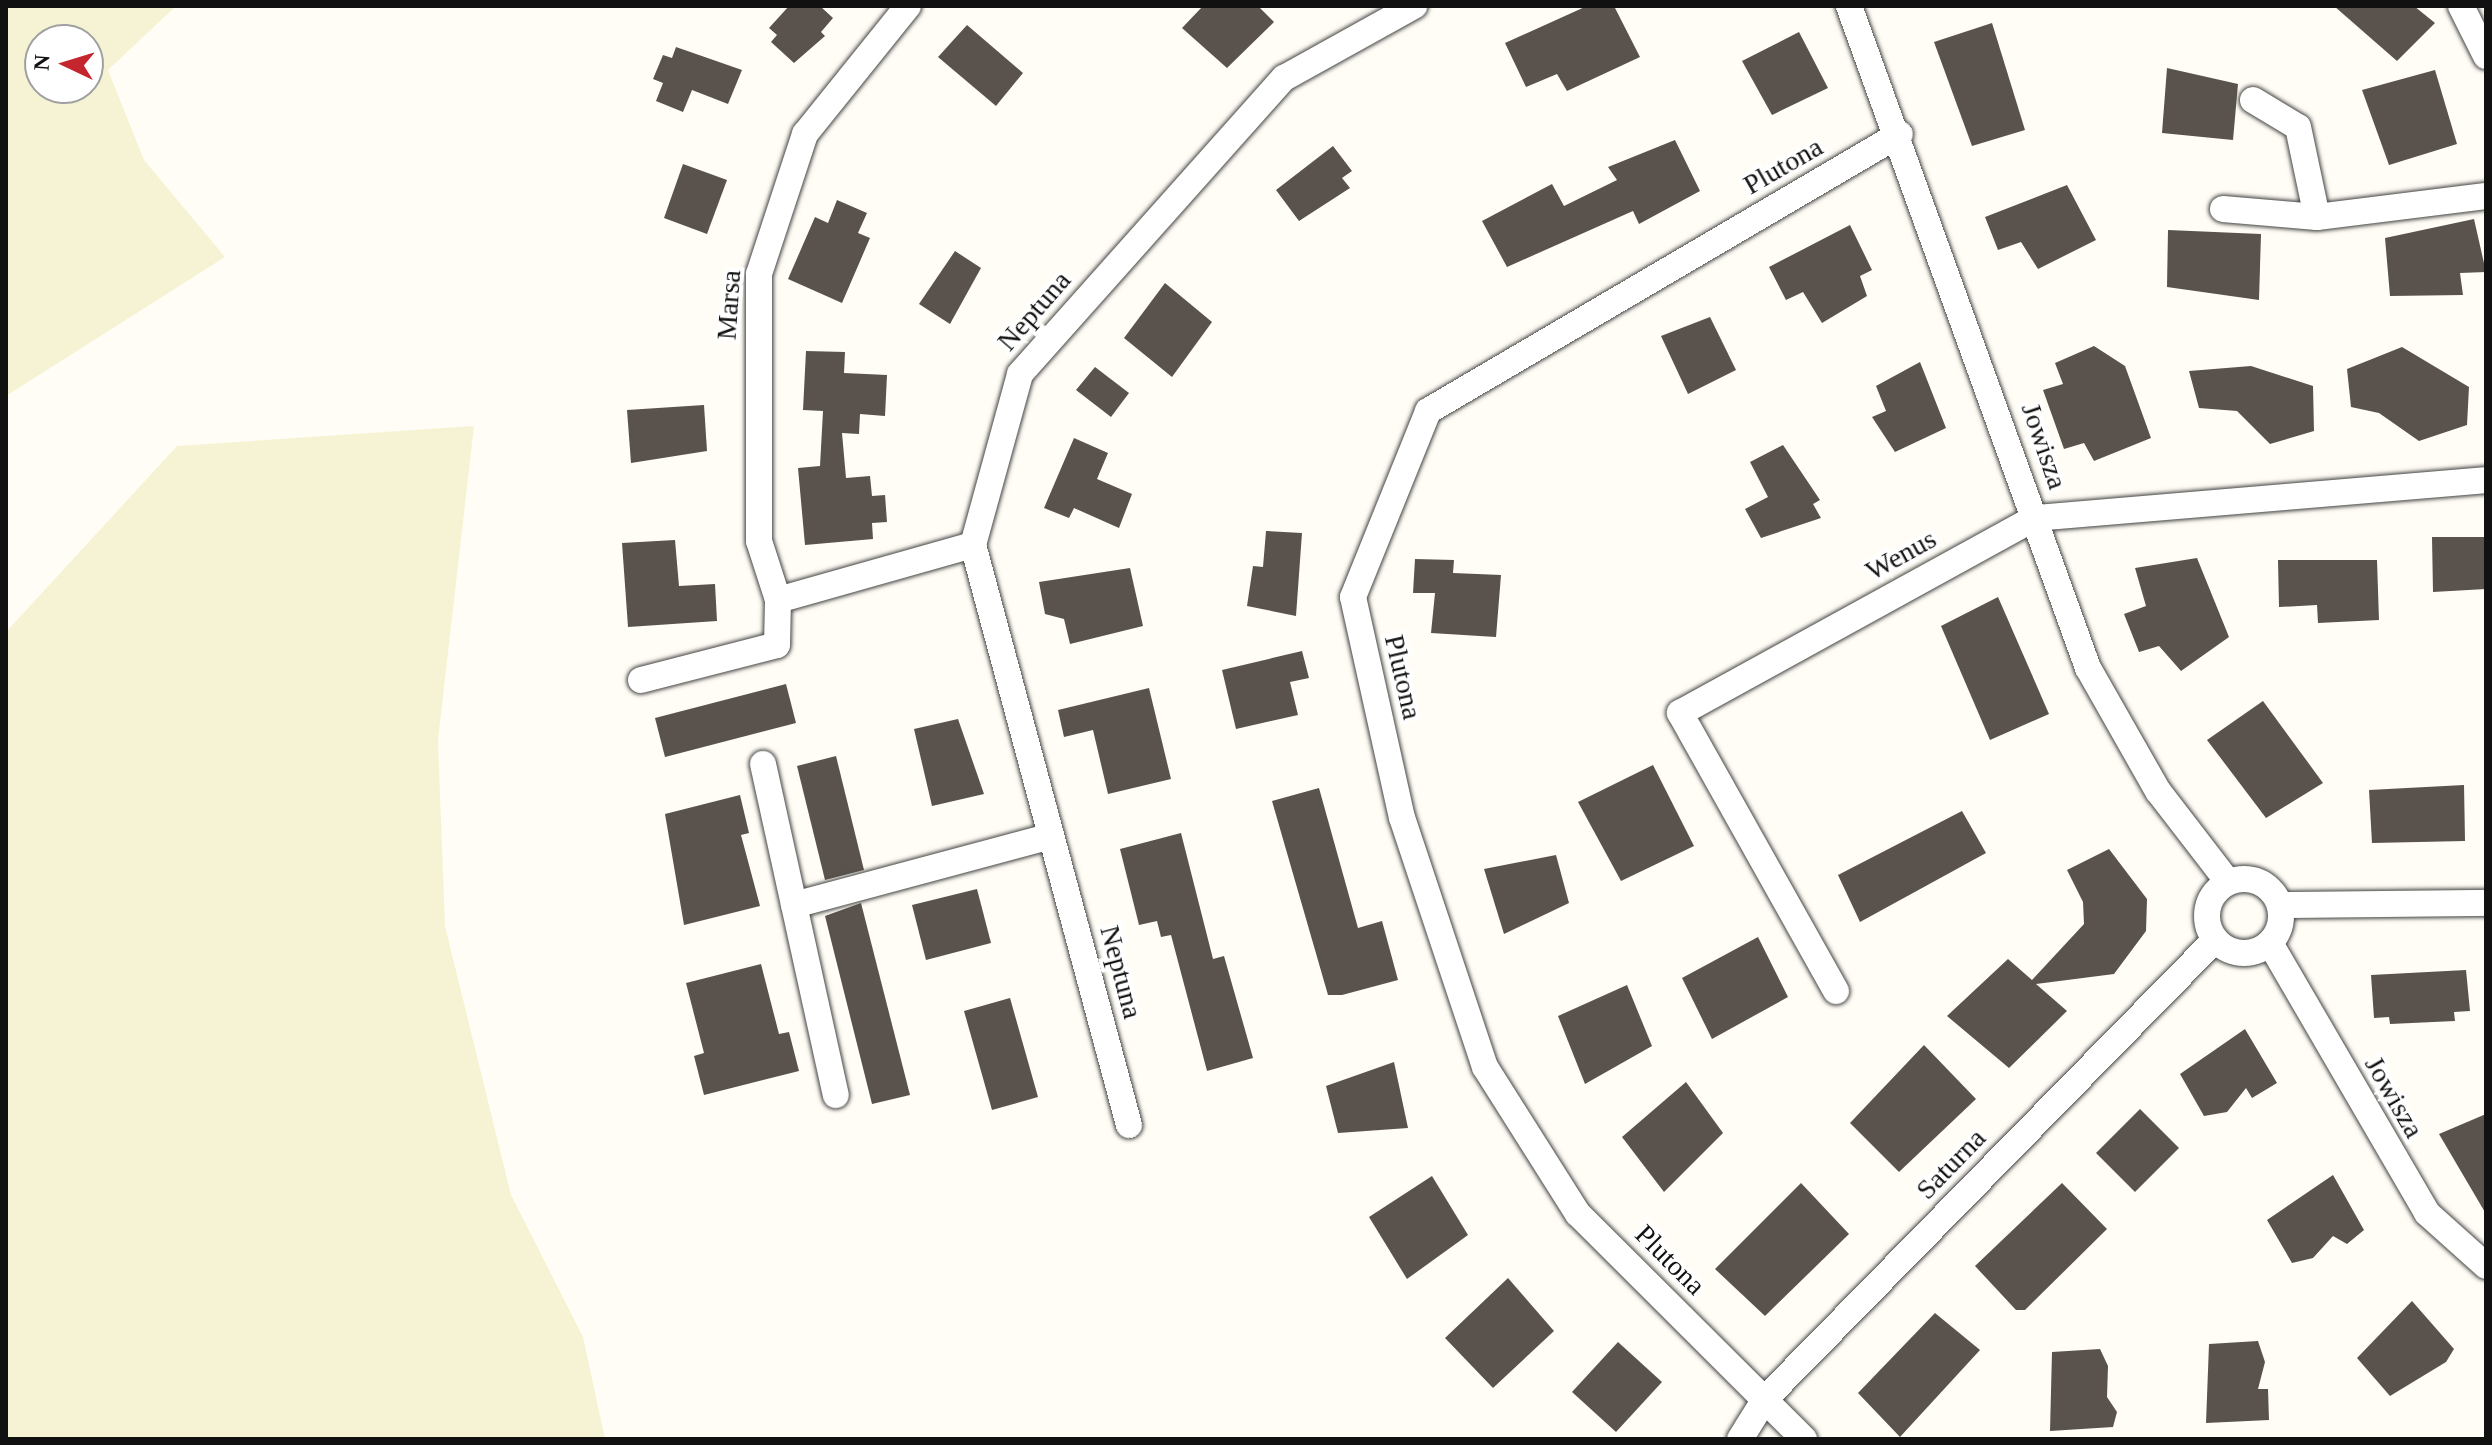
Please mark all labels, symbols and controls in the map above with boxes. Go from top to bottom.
north arrow [24,24,104,104]
text: N [29,54,55,71]
street label: Plutona [1738,130,1828,202]
street label: Neptuna [990,264,1078,358]
street label: Marsa [710,269,748,341]
street label: Jowisza [2014,399,2074,493]
street label: Wenus [1860,522,1942,588]
street label: Plutona [1377,632,1429,722]
street label: Neptuna [1092,922,1150,1022]
street label: Jowisza [2357,1050,2431,1144]
street label: Saturna [1909,1122,1993,1206]
street label: Plutona [1628,1218,1712,1302]

